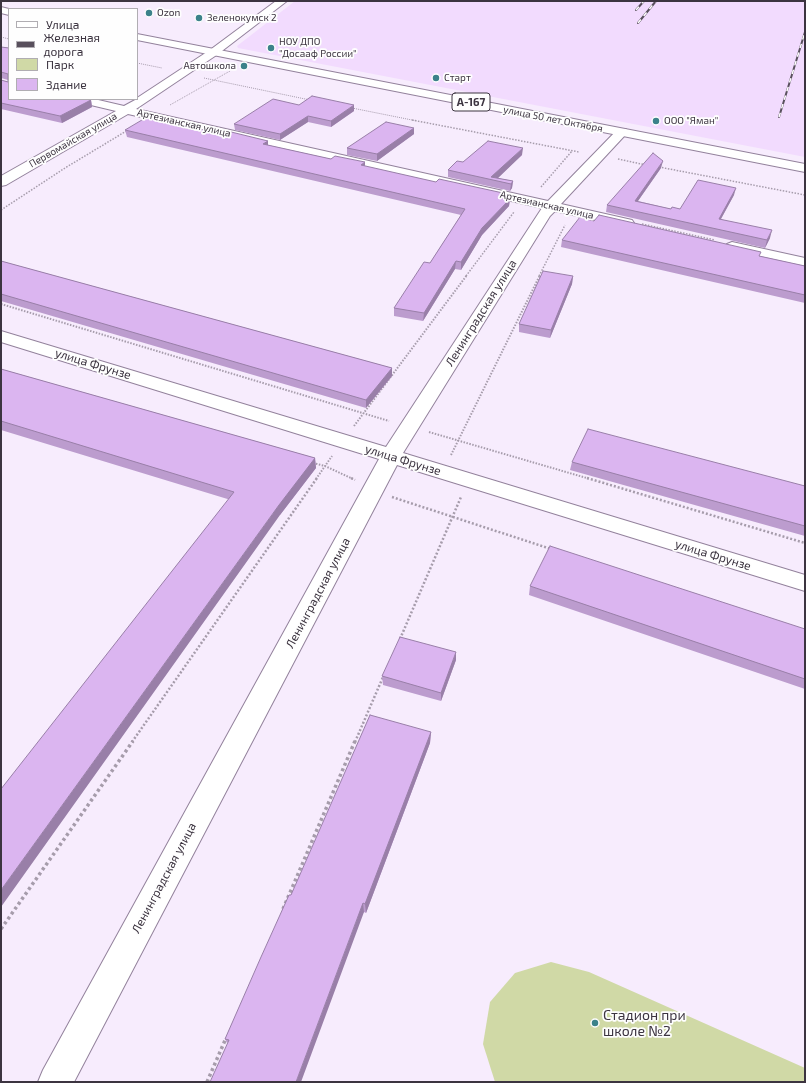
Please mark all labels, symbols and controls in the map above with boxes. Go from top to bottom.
place label: Ozon [157,7,180,19]
legend [8,8,138,100]
marker: Ozon [144,8,154,18]
place label: Зеленокумск 2 [207,12,277,24]
marker: Зеленокумск 2 [194,13,204,23]
text: Улица [46,17,79,31]
text: Железная дорога [43,30,100,58]
place label: НОУ ДПО "Досааф России" [279,36,357,60]
marker: НОУ ДПО "Досааф России" [266,43,276,53]
text: Парк [46,57,74,71]
place label: Автошкола [184,60,236,72]
marker: Автошкола [239,61,249,71]
place label: Старт [444,72,471,84]
marker: Старт [431,73,441,83]
text: Здание [46,77,87,91]
road number: А-167 [452,93,490,111]
street label: улица 50 лет Октября [502,103,604,135]
street label: Артезианская улица [136,106,232,140]
street label: Первомайская улица [27,110,119,170]
place label: ООО "Яман" [664,115,718,127]
marker: ООО "Яман" [651,116,661,126]
street label: Артезианская улица [499,188,595,222]
street label: Ленинградская улица [442,257,520,369]
street label: улица Фрунзе [53,346,133,382]
street label: улица Фрунзе [363,442,443,478]
street label: Ленинградская улица [283,535,353,651]
street label: улица Фрунзе [673,537,753,573]
street label: Ленинградская улица [129,820,199,936]
place label: Стадион при школе №2 [603,1007,686,1040]
marker: Стадион при школе №2 [590,1018,600,1028]

